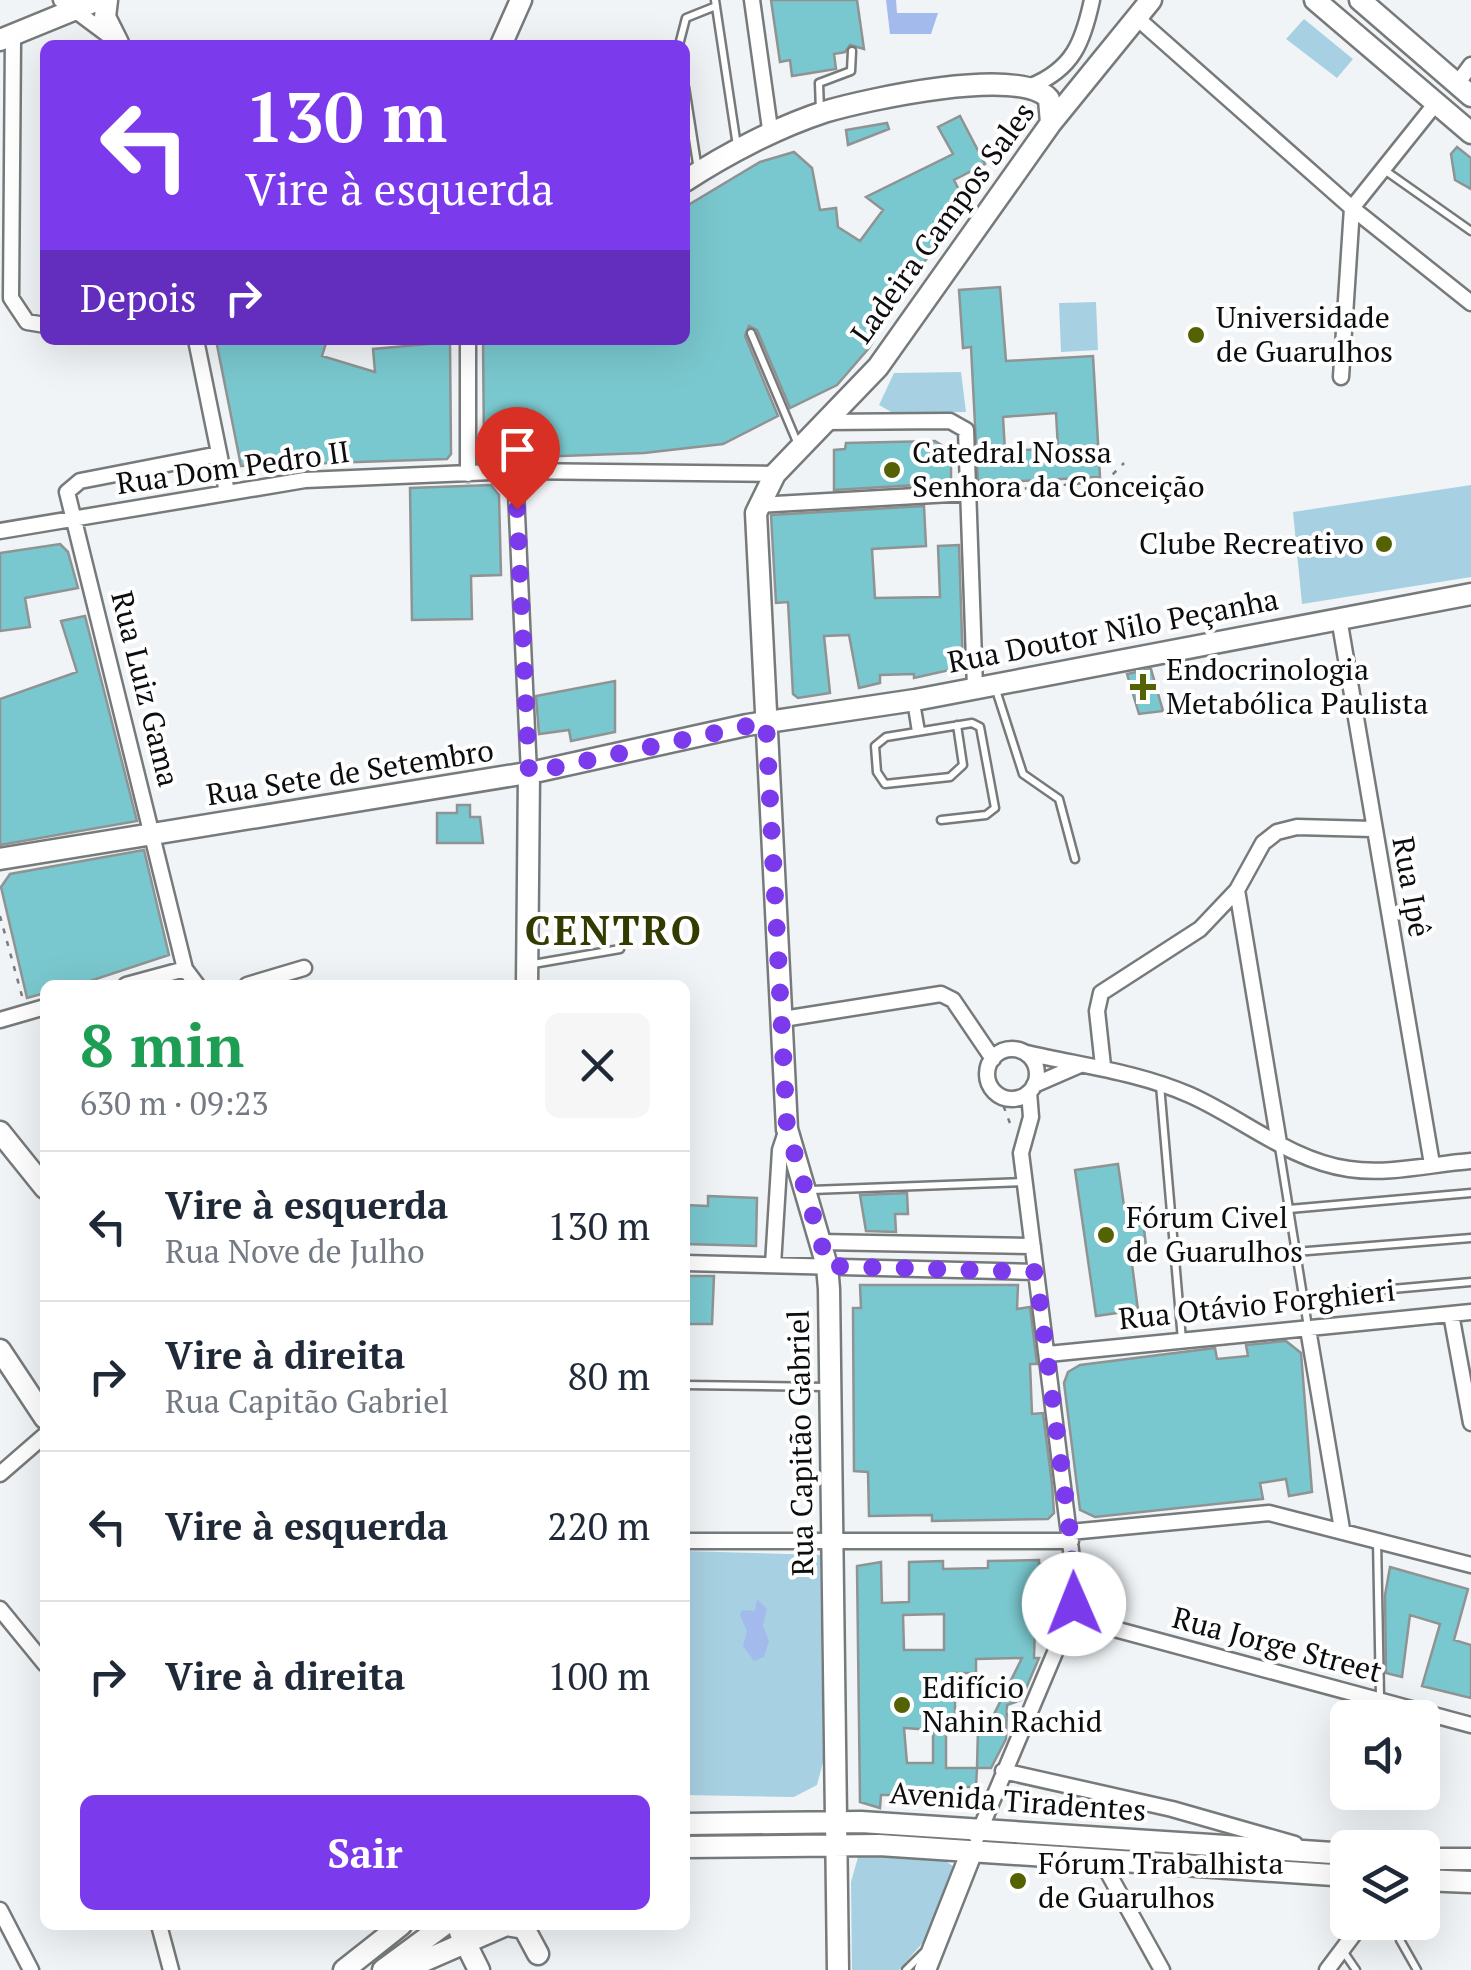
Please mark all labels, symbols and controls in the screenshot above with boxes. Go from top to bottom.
text: 130 m [245,69,447,162]
icon: left [80,80,210,210]
street label: Ladeira Campos Sales [841,94,1043,351]
text: Vire à esquerda [245,158,554,218]
icon: right [216,270,271,325]
text: Depois [80,273,196,323]
place label: Universidade de Guarulhos [1216,297,1393,371]
marker: Universidade de Guarulhos [1185,324,1207,346]
pin [475,407,560,510]
icon: arrive [490,422,545,477]
street label: Rua Dom Pedro II [114,431,352,503]
place label: Catedral Nossa Senhora da Conceição [912,432,1205,506]
marker: Catedral Nossa Senhora da Conceição [881,459,903,481]
place label: Clube Recreativo [1139,523,1364,563]
marker: Clube Recreativo [1373,533,1395,555]
street label: Rua Doutor Nilo Peçanha [944,578,1282,682]
street label: Rua Luiz Gama [102,587,190,791]
place label: Endocrinologia Metabólica Paulista [1166,649,1428,723]
marker: Endocrinologia Metabólica Paulista [1130,674,1156,700]
street label: Rua Sete de Setembro [203,730,496,814]
street label: Rua Ipê [1383,833,1440,940]
district label: CENTRO [525,903,703,956]
text: 8 min [80,1005,244,1084]
button: close [545,1013,650,1118]
text: 630 m · 09:23 [80,1082,268,1124]
text: Vire à esquerda [165,1180,448,1230]
place label: Fórum Civel de Guarulhos [1126,1197,1303,1271]
icon: left [80,1199,135,1254]
text: 130 m [547,1201,650,1251]
marker: Fórum Civel de Guarulhos [1095,1224,1117,1246]
text: Rua Nove de Julho [165,1230,425,1272]
street label: Rua Otávio Forghieri [1117,1270,1397,1338]
street label: Rua Capitão Gabriel [778,1310,822,1576]
text: Vire à direita [165,1330,405,1380]
icon: right [80,1349,135,1404]
text: 80 m [567,1351,650,1401]
text: Rua Capitão Gabriel [165,1380,449,1422]
icon: left [80,1499,135,1554]
text: Vire à esquerda [165,1501,448,1551]
text: 220 m [547,1501,650,1551]
position arrow [1022,1552,1126,1656]
street label: Rua Jorge Street [1168,1597,1386,1691]
icon: right [80,1649,135,1704]
text: Vire à direita [165,1651,405,1701]
text: 100 m [547,1651,650,1701]
place label: Edifício Nahin Rachid [922,1667,1102,1741]
marker: Edifício Nahin Rachid [891,1694,913,1716]
map controls [1330,1700,1440,1940]
button: sound [1330,1700,1440,1810]
street label: Avenida Tiradentes [888,1772,1148,1830]
button: Sair [80,1795,650,1910]
button: layers [1330,1830,1440,1940]
place label: Fórum Trabalhista de Guarulhos [1038,1843,1284,1917]
marker: Fórum Trabalhista de Guarulhos [1007,1870,1029,1892]

